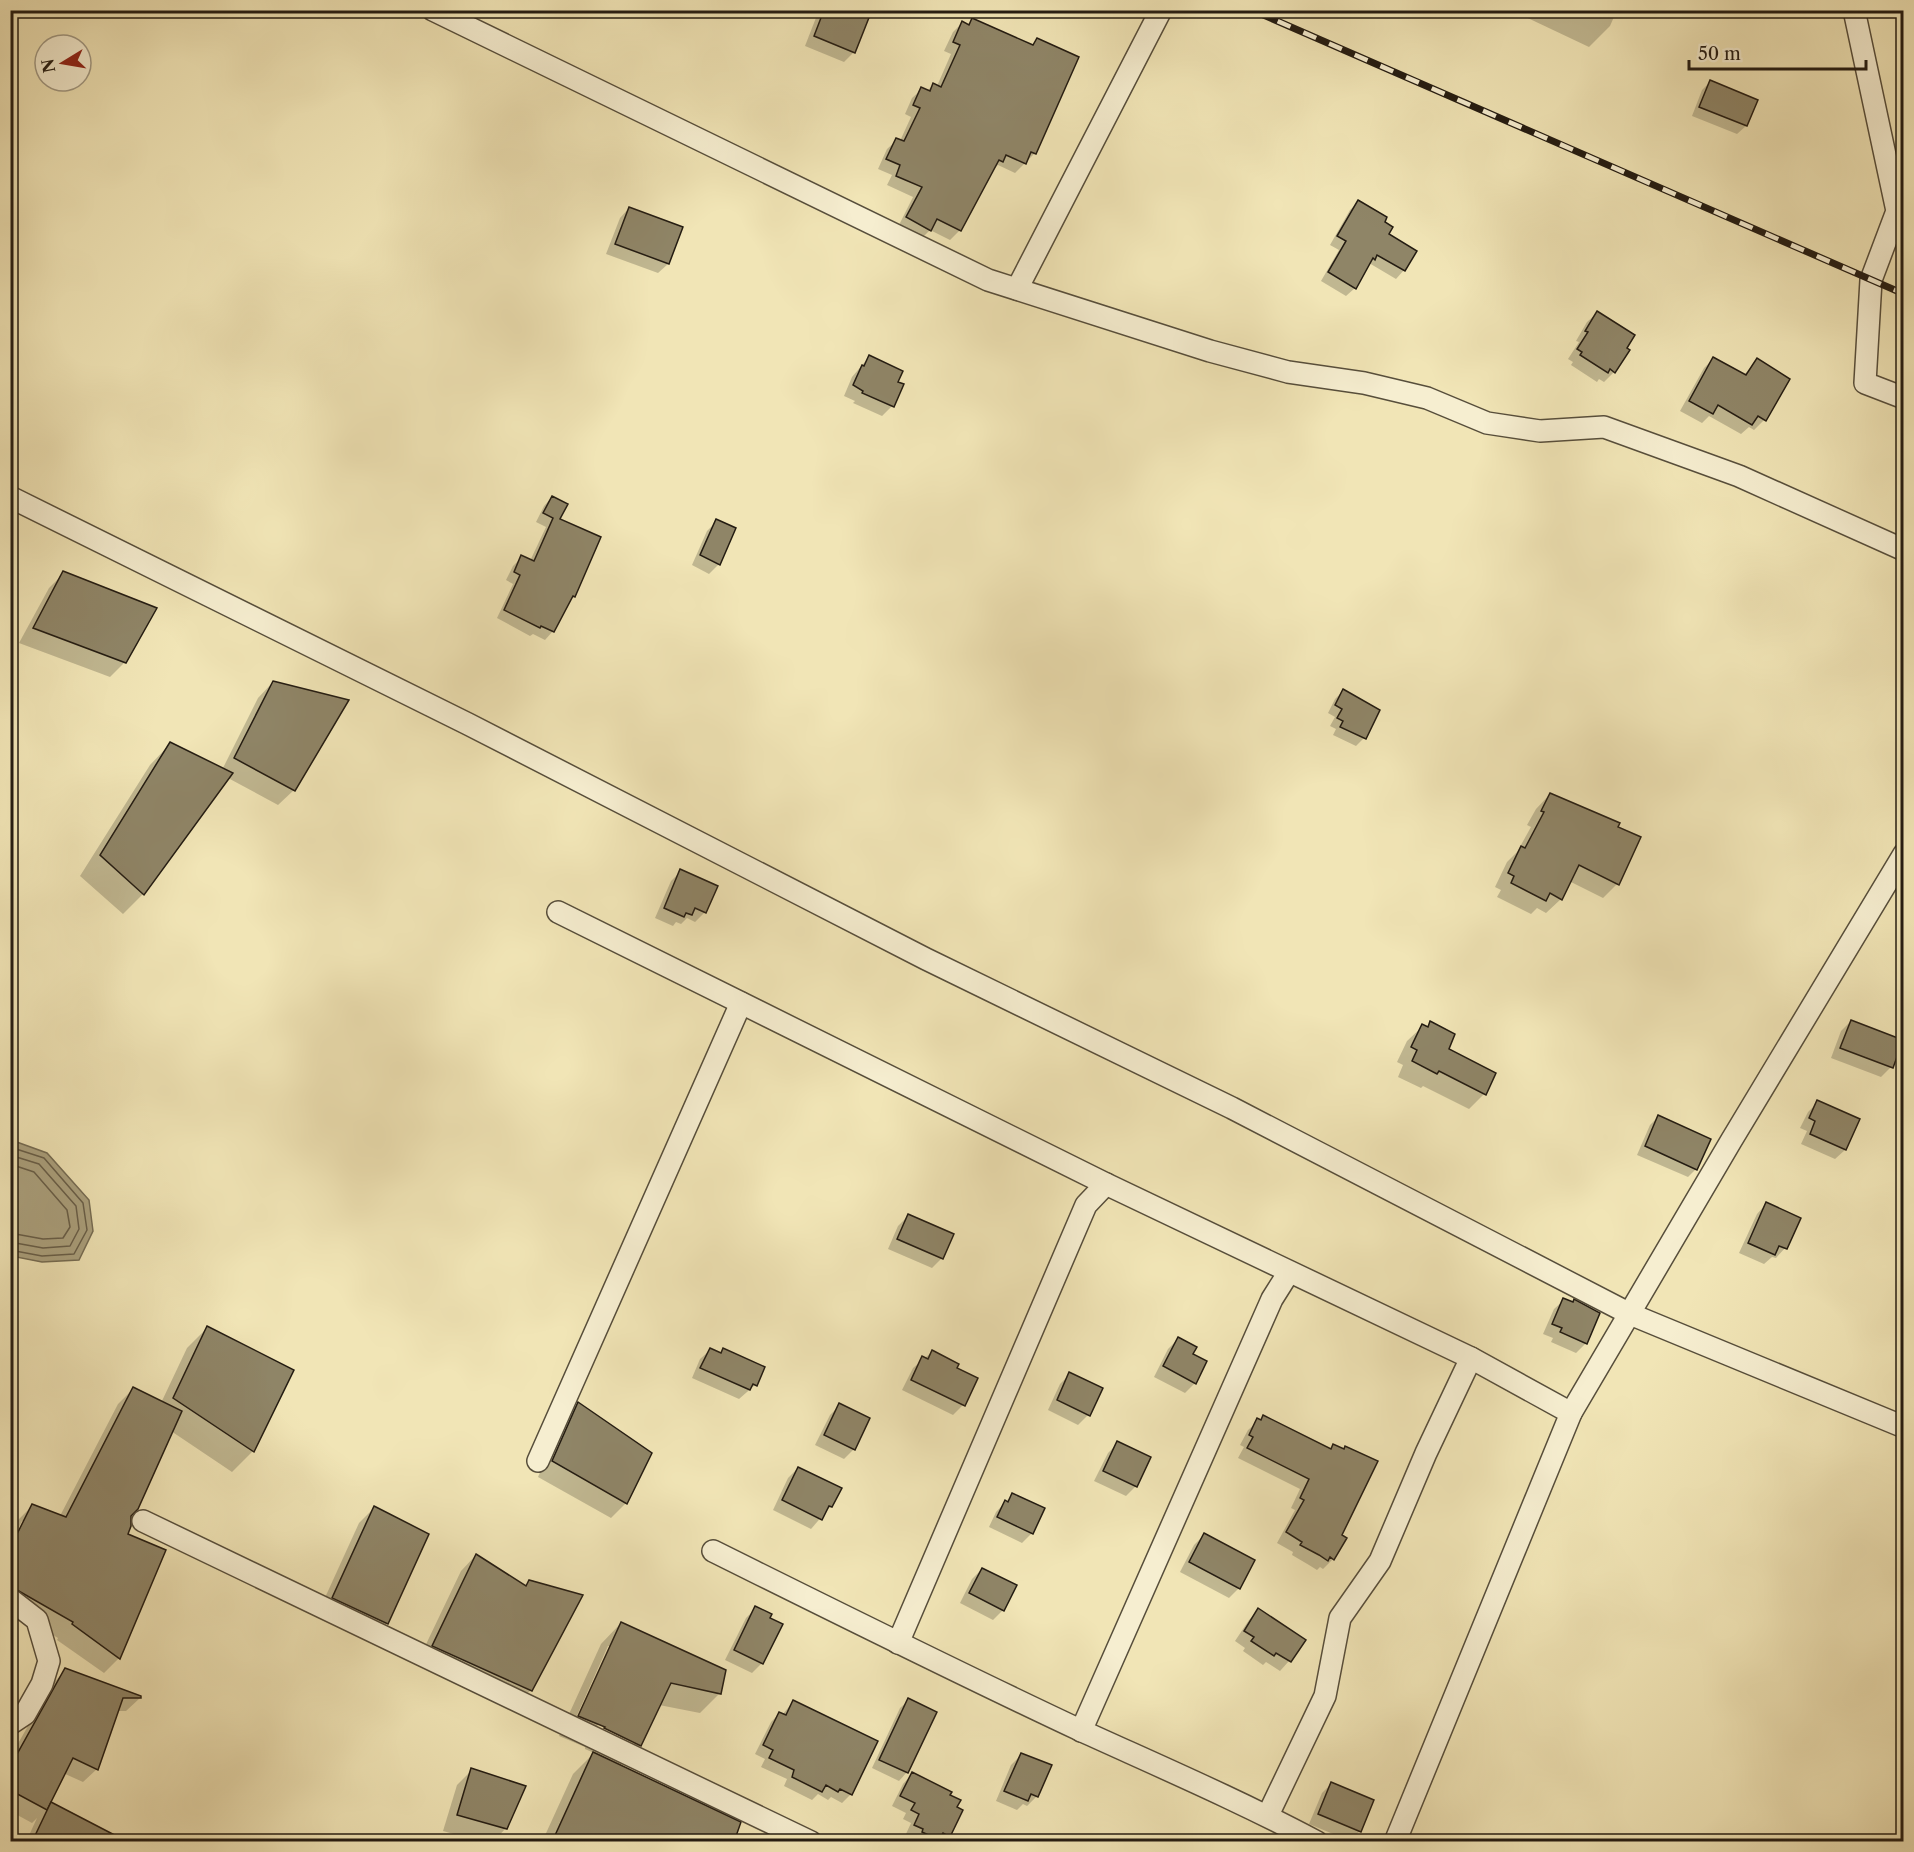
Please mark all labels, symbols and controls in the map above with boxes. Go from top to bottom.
north arrow [33,33,93,93]
scale bar [1689,33,1866,71]
text: 50 m [1698,43,1741,65]
text: N [37,57,59,75]

